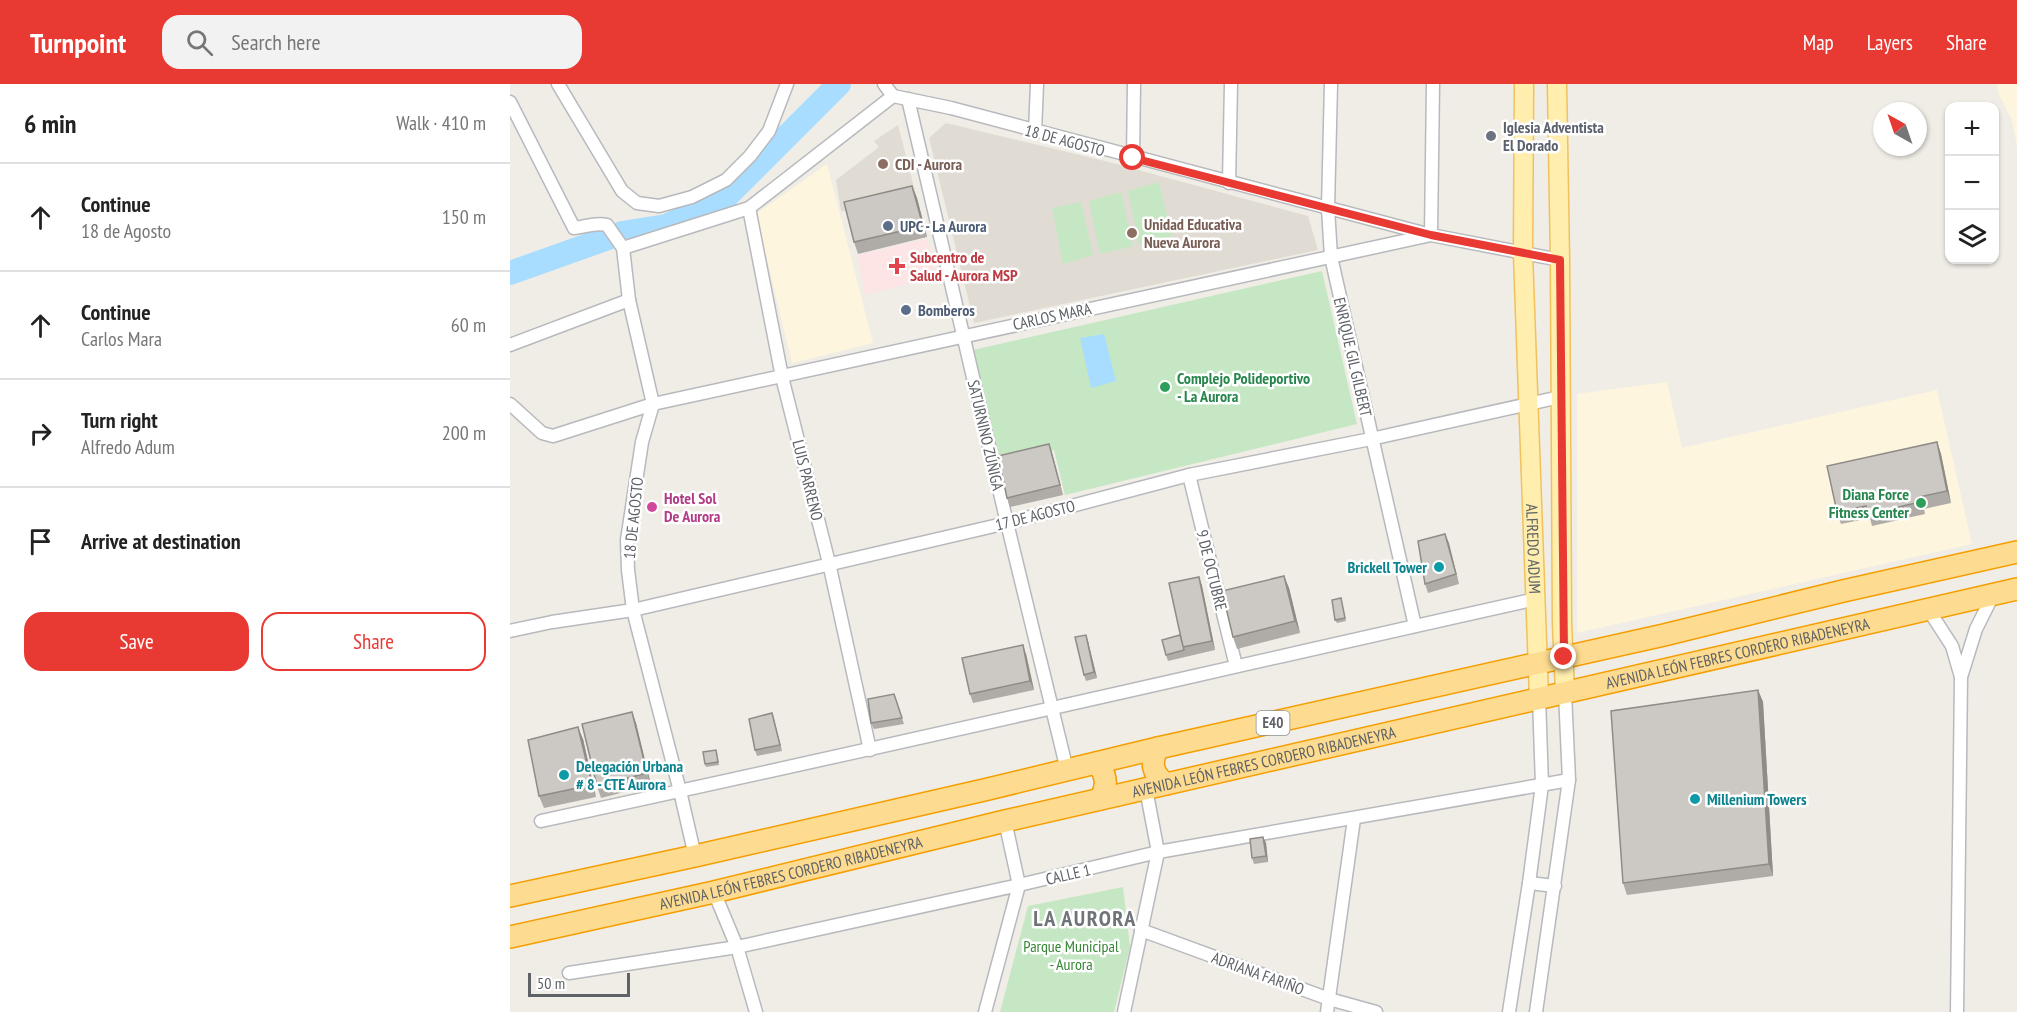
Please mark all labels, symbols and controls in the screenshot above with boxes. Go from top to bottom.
search box [162,15,582,69]
text: Turnpoint [30,24,126,61]
icon: search [183,26,216,59]
text: Search here [231,28,321,56]
text: Map [1803,29,1834,56]
text: Layers [1867,29,1913,56]
text: Share [1946,29,1987,56]
north arrow [1873,102,1927,156]
map controls [1945,102,1999,264]
button: + [1945,102,1999,156]
text: 6 min [24,107,77,140]
text: Walk · 410 m [396,110,486,136]
place label: Iglesia Adventista El Dorado [1503,117,1604,155]
street label: 18 DE AGOSTO [1023,120,1107,160]
marker: Iglesia Adventista El Dorado [1484,129,1498,143]
route start [1119,144,1145,170]
place label: CDI - Aurora [895,154,962,174]
button: − [1945,156,1999,210]
marker: CDI - Aurora [876,157,890,171]
text: Continue [81,190,151,218]
icon: ahead [24,201,57,234]
text: 150 m [442,204,486,230]
button: layers [1945,210,1999,264]
place label: Unidad Educativa Nueva Aurora [1144,214,1242,252]
place label: UPC - La Aurora [900,216,987,236]
text: 18 de Agosto [81,218,171,244]
marker: UPC - La Aurora [881,219,895,233]
marker: Unidad Educativa Nueva Aurora [1125,226,1139,240]
place label: Subcentro de Salud - Aurora MSP [910,247,1018,285]
marker: Subcentro de Salud - Aurora MSP [888,257,906,275]
street label: ENRIQUE GIL GILBERT [1330,295,1376,419]
text: Continue [81,298,151,326]
street label: CARLOS MARA [1011,298,1093,334]
place label: Bomberos [918,300,975,320]
marker: Bomberos [899,303,913,317]
icon: ahead [24,309,57,342]
text: 60 m [451,312,486,338]
text: Carlos Mara [81,326,162,352]
place label: Complejo Polideportivo - La Aurora [1177,368,1310,406]
street label: SATURNINO ZÚÑIGA [964,378,1009,493]
marker: Complejo Polideportivo - La Aurora [1158,380,1172,394]
text: Turn right [81,406,158,434]
icon: right [24,417,57,450]
text: 200 m [442,420,486,446]
text: Alfredo Adum [81,434,175,460]
street label: LUIS PARRENO [788,438,828,523]
street label: 18 DE AGOSTO [619,476,647,560]
place label: Diana Force Fitness Center [1829,484,1909,522]
place label: Hotel Sol De Aurora [664,488,721,526]
street label: 17 DE AGOSTO [993,495,1077,535]
marker: Diana Force Fitness Center [1914,496,1928,510]
marker: Hotel Sol De Aurora [645,500,659,514]
street label: ALFREDO ADUM [1522,503,1545,594]
icon: arrive [24,525,57,558]
text: Arrive at destination [81,527,241,555]
street label: 9 DE OCTUBRE [1192,528,1232,613]
place label: Brickell Tower [1348,557,1427,577]
marker: Brickell Tower [1432,560,1446,574]
button: Save [24,612,249,671]
button: Share [261,612,486,671]
street label: AVENIDA LEÓN FEBRES CORDERO RIBADENEYRA [1604,613,1872,693]
route end [1550,643,1576,669]
road number: E40 [1256,711,1290,735]
street label: AVENIDA LEÓN FEBRES CORDERO RIBADENEYRA [1130,722,1398,802]
place label: Delegación Urbana # 8 - CTE Aurora [576,756,683,794]
marker: Delegación Urbana # 8 - CTE Aurora [557,768,571,782]
place label: Millenium Towers [1707,789,1807,809]
marker: Millenium Towers [1688,792,1702,806]
street label: AVENIDA LEÓN FEBRES CORDERO RIBADENEYRA [657,831,925,914]
street label: CALLE 1 [1044,859,1092,889]
district label: LA AURORA [1033,904,1137,932]
park label: Parque Municipal - Aurora [1023,936,1119,974]
street label: ADRIANA FARIÑO [1209,947,1307,999]
scale bar [528,970,630,998]
text: 50 m [537,973,565,993]

